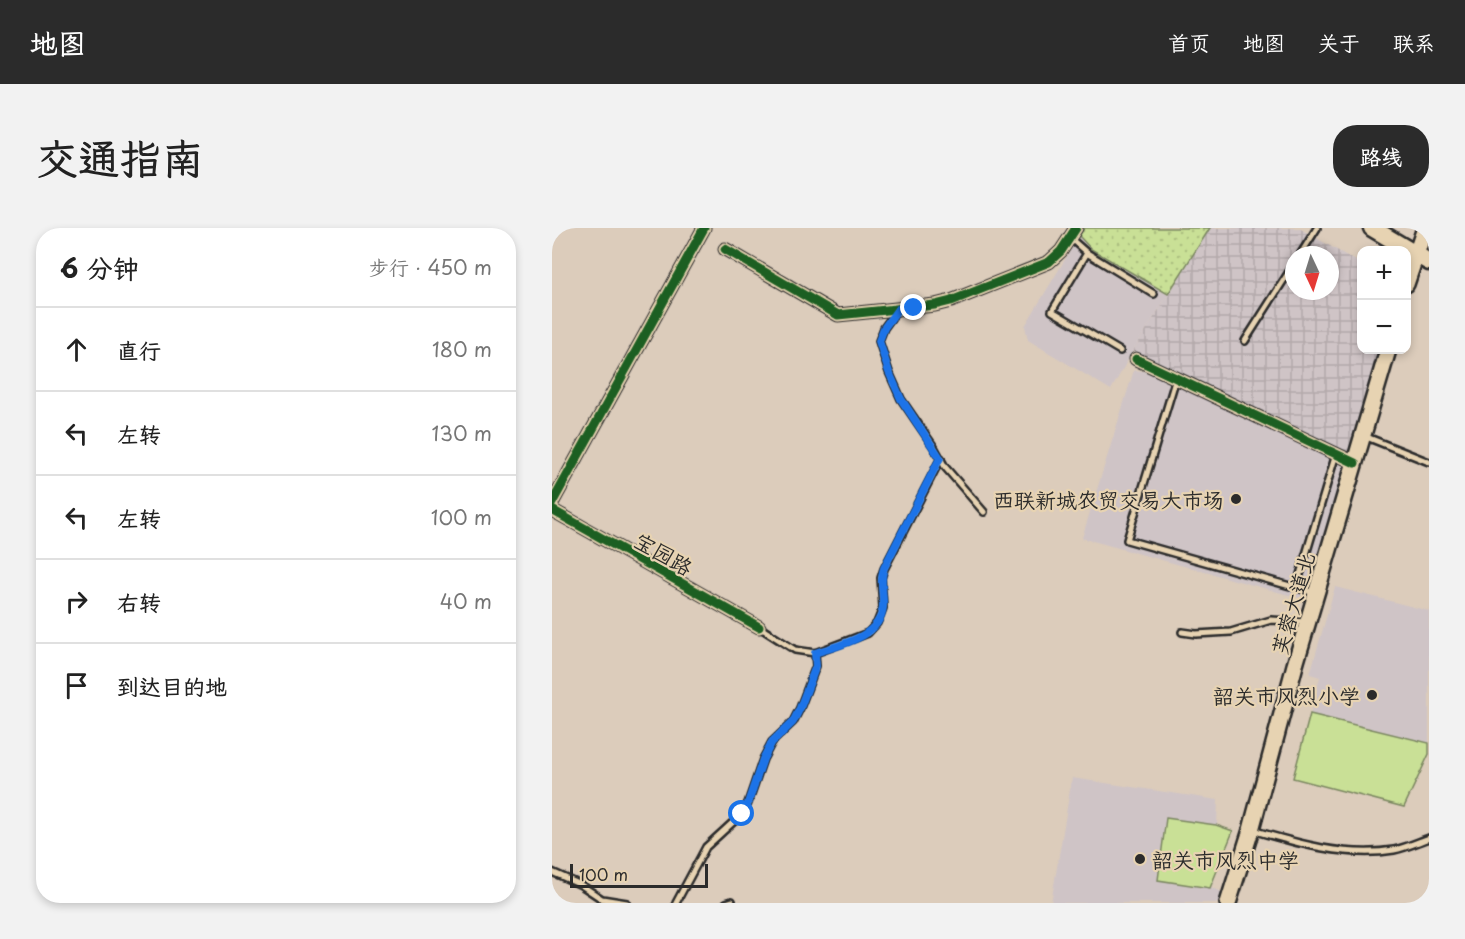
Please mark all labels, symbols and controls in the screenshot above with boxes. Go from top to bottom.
text: 地图 [30,21,86,64]
text: 首页 [1168,26,1210,58]
text: 地图 [1243,26,1285,58]
text: 关于 [1318,26,1360,58]
text: 联系 [1393,26,1435,58]
text: 交通指南 [36,125,204,188]
button: 路线 [1333,125,1429,187]
north arrow [1285,246,1339,300]
map controls [1357,246,1411,354]
button: + [1357,246,1411,300]
text: 6 分钟 [60,248,139,287]
text: 步行 · 450 m [369,252,492,282]
route end [900,294,926,320]
button: − [1357,300,1411,354]
icon: ahead [60,333,93,366]
text: 直行 [117,333,161,366]
text: 180 m [432,334,492,364]
icon: left [60,417,93,450]
text: 左转 [117,417,161,450]
text: 130 m [432,418,492,448]
place label: 西联新城农贸交易大市场 [993,483,1224,515]
marker: 西联新城农贸交易大市场 [1229,492,1243,506]
icon: left [60,501,93,534]
text: 左转 [117,501,161,534]
text: 100 m [431,502,492,532]
street label: 宝园路 [629,523,699,583]
street label: 芙蓉大道北 [1262,548,1322,658]
icon: right [60,585,93,618]
text: 右转 [117,585,161,618]
text: 40 m [440,586,492,616]
icon: arrive [60,669,93,702]
text: 到达目的地 [117,669,227,702]
place label: 韶关市风烈小学 [1213,679,1360,711]
marker: 韶关市风烈小学 [1365,688,1379,702]
route start [728,800,754,826]
place label: 韶关市风烈中学 [1152,843,1299,875]
marker: 韶关市风烈中学 [1133,852,1147,866]
scale bar [570,861,708,888]
text: 100 m [579,862,628,886]

